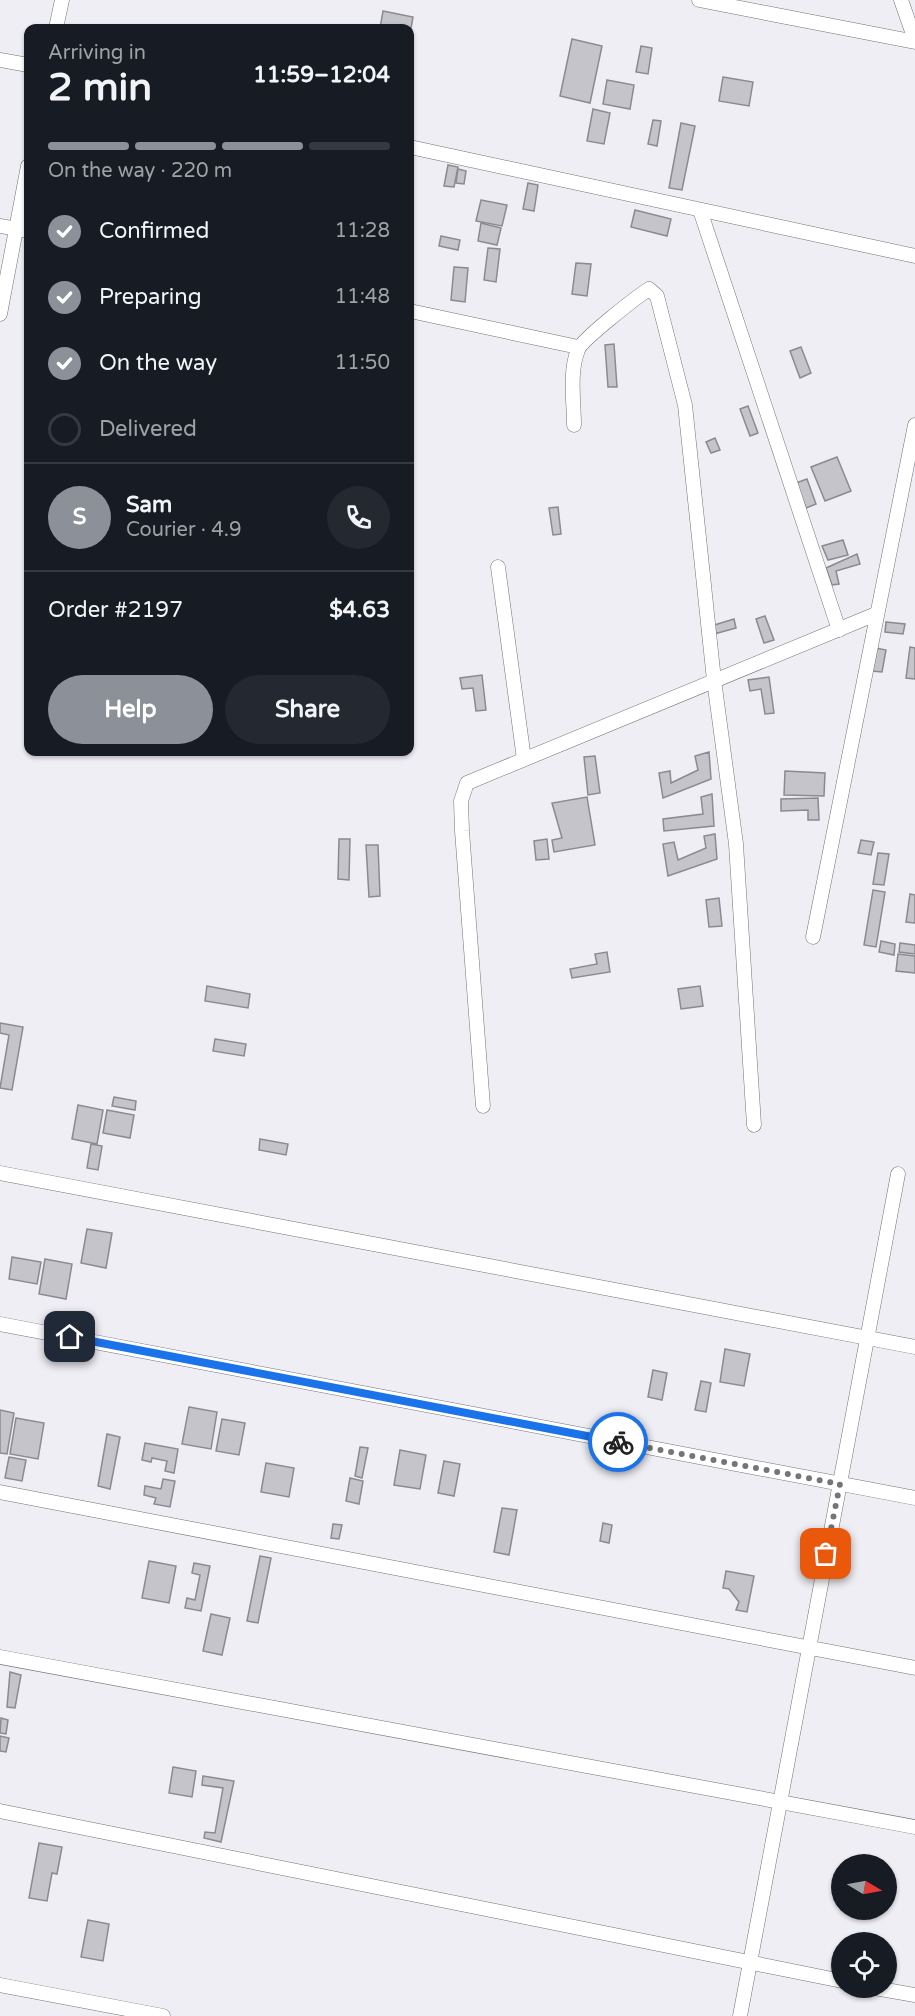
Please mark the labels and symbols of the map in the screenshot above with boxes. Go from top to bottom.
pin [44,1311,95,1362]
courier [588,1412,648,1472]
pin [800,1528,851,1579]
north arrow [831,1854,897,1920]

